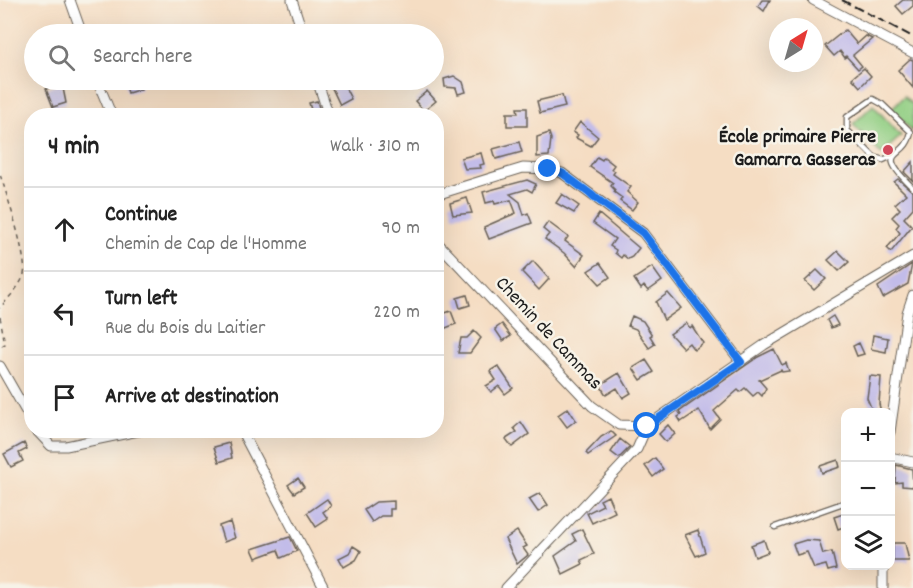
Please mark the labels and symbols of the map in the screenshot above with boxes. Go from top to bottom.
north arrow [769,18,823,72]
place label: École primaire Pierre Gamarra Gasseras [719,124,876,175]
marker: École primaire Pierre Gamarra Gasseras [881,143,895,157]
route end [534,155,560,181]
street label: Chemin de Cammas [488,271,608,397]
route start [633,412,659,438]

